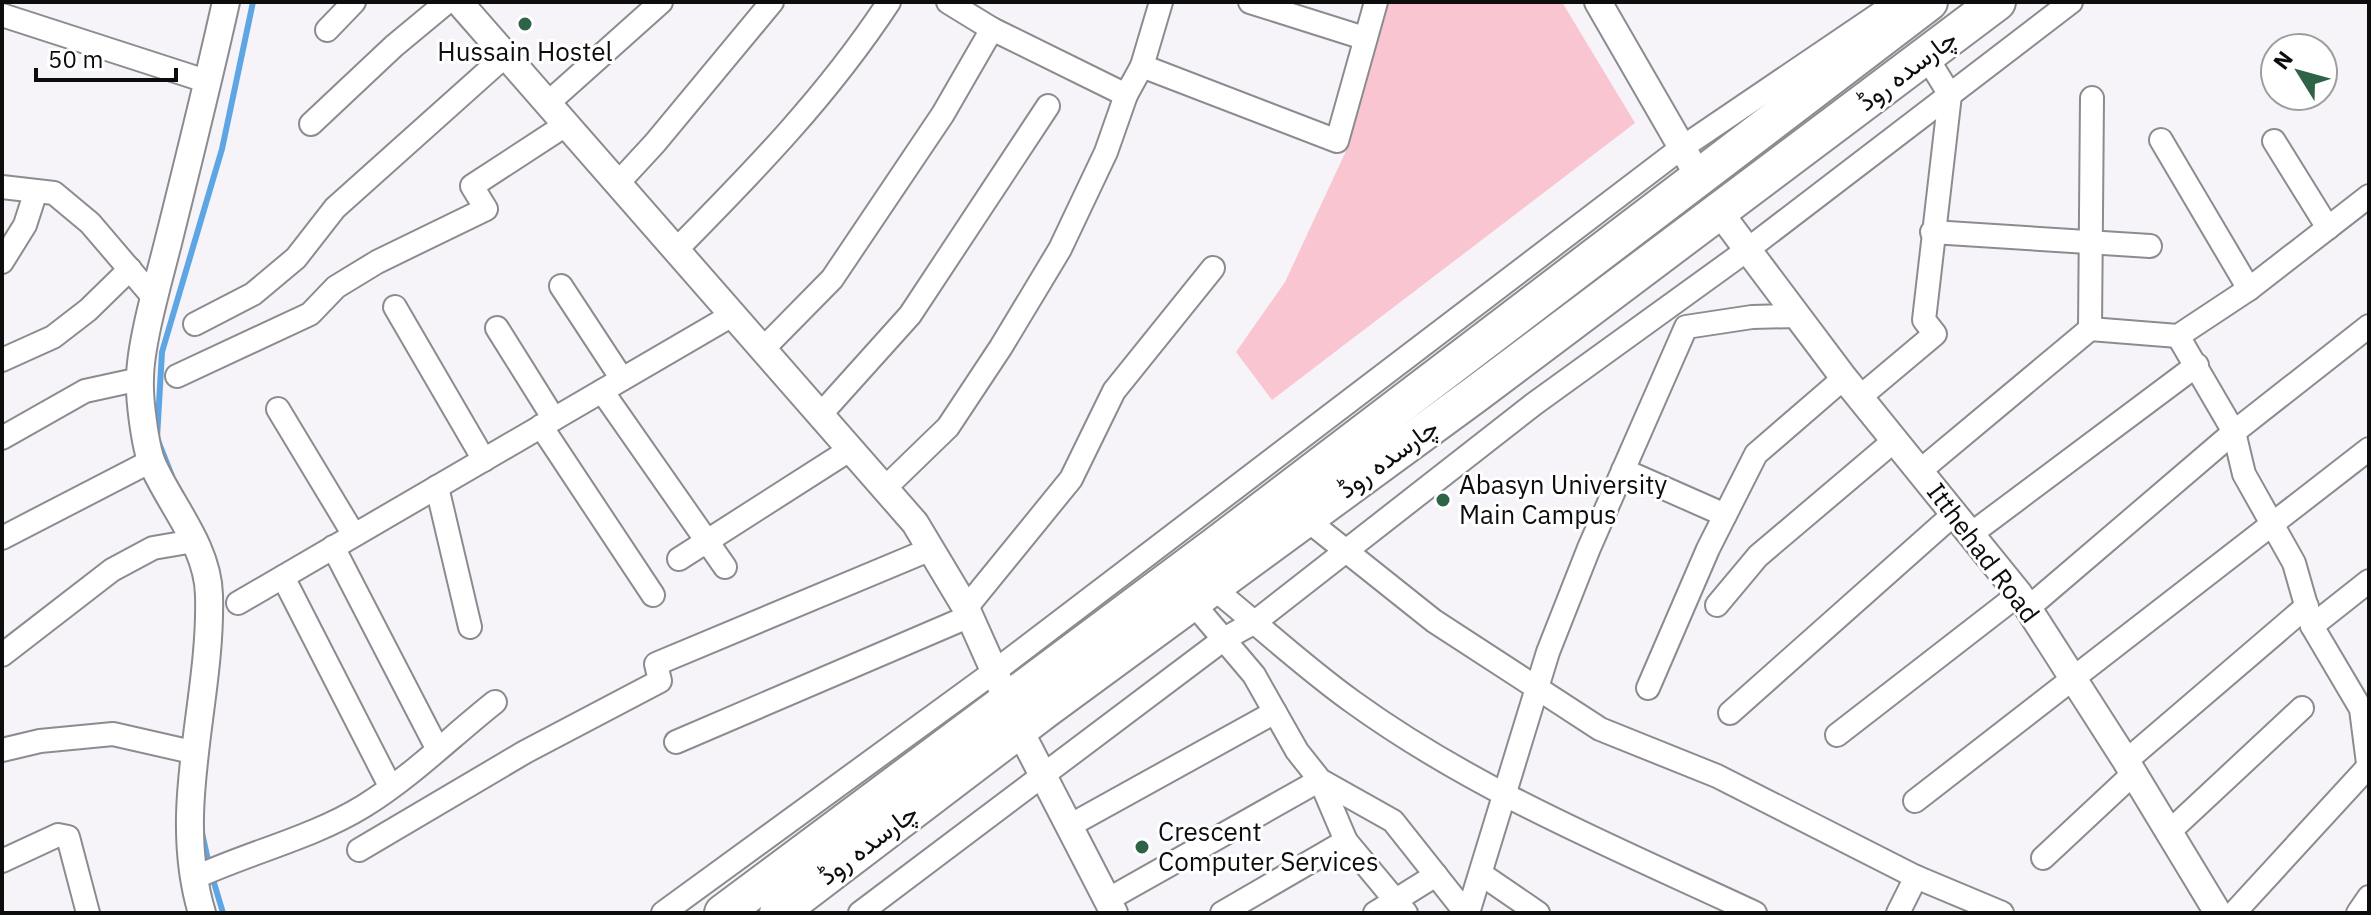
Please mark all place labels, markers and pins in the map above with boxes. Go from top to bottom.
marker: Hussain Hostel [516,15,534,33]
place label: Hussain Hostel [437,34,613,68]
place label: Abasyn University Main Campus [1459,467,1667,531]
marker: Abasyn University Main Campus [1434,491,1452,509]
place label: Crescent Computer Services [1158,814,1379,878]
marker: Crescent Computer Services [1133,838,1151,856]

